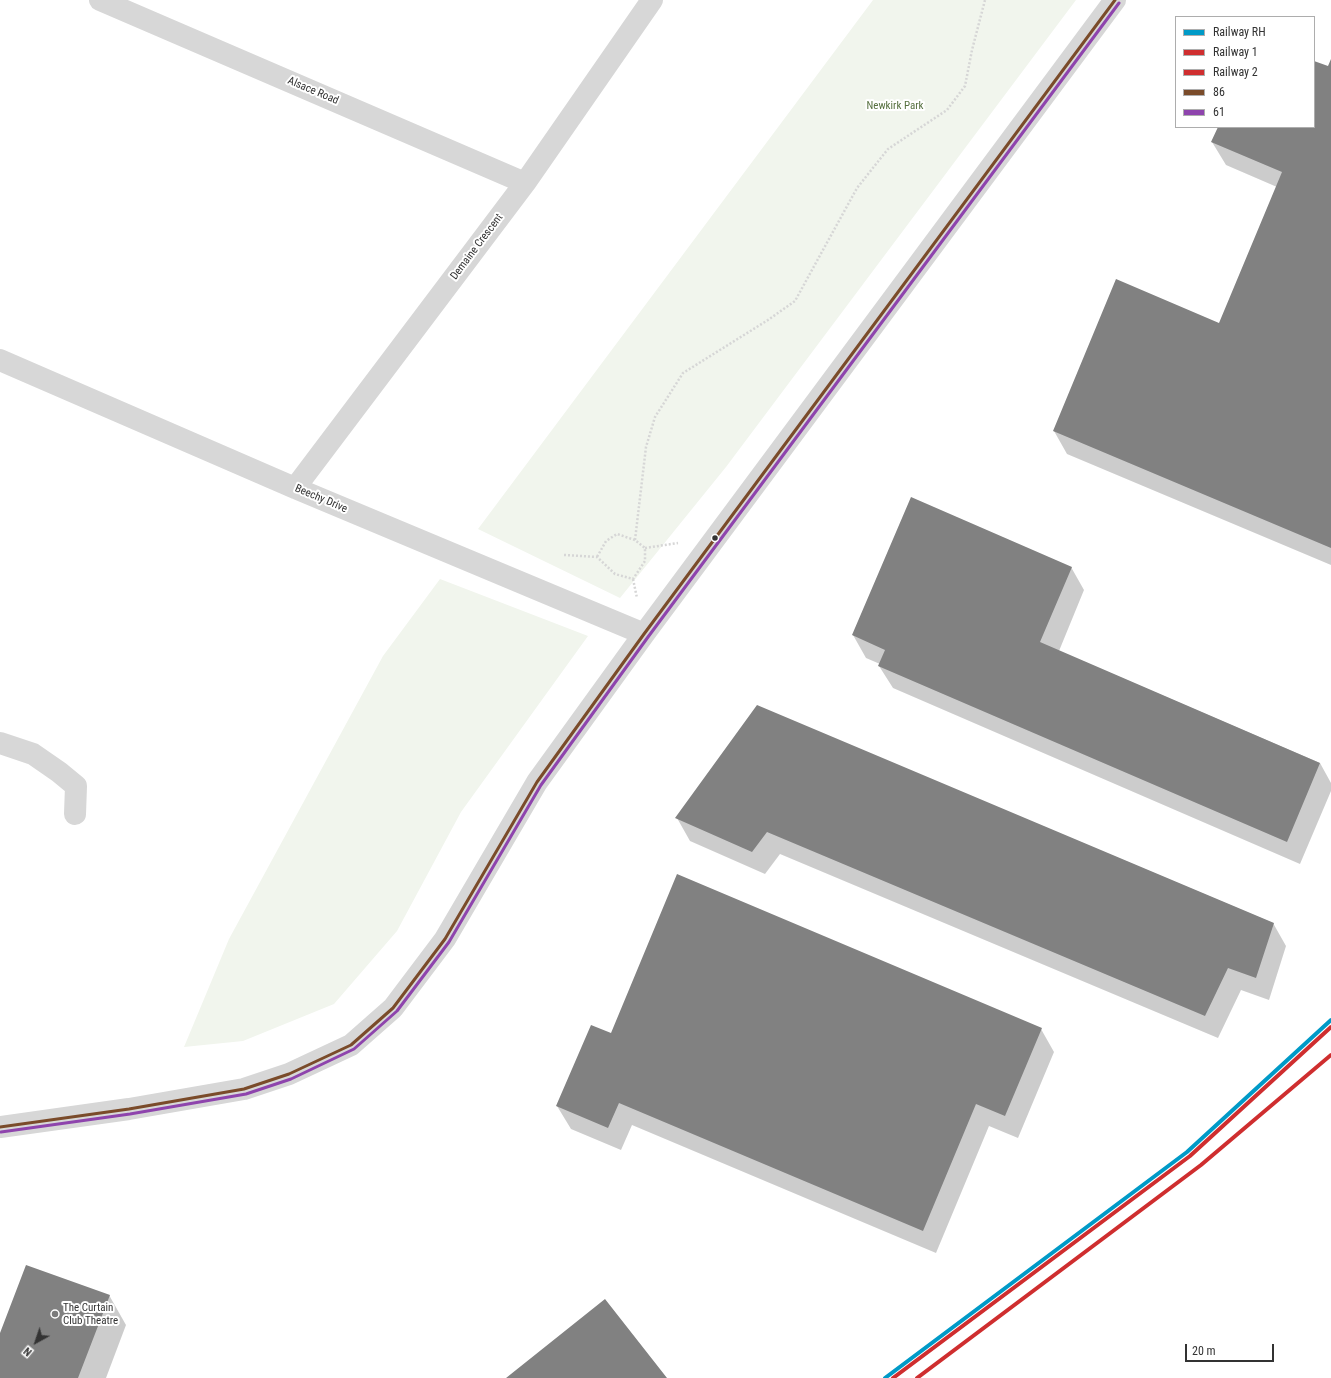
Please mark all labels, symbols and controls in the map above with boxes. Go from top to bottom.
legend [1175,16,1315,128]
text: Railway RH [1213,25,1266,39]
text: Railway 1 [1213,45,1258,59]
text: Railway 2 [1213,65,1258,79]
street label: Alsace Road [286,74,340,108]
text: 86 [1213,85,1225,99]
park label: Newkirk Park [866,99,924,113]
text: 61 [1213,105,1225,119]
street label: Demaine Crescent [448,211,506,283]
street label: Beechy Drive [293,482,349,516]
unlabelled marker [710,533,720,543]
place label: The Curtain Club Theatre [63,1301,118,1327]
marker: The Curtain Club Theatre [50,1309,60,1319]
north arrow [16,1322,56,1362]
scale bar [1187,1336,1276,1362]
text: N [21,1344,35,1359]
text: 20 m [1192,1344,1216,1358]

